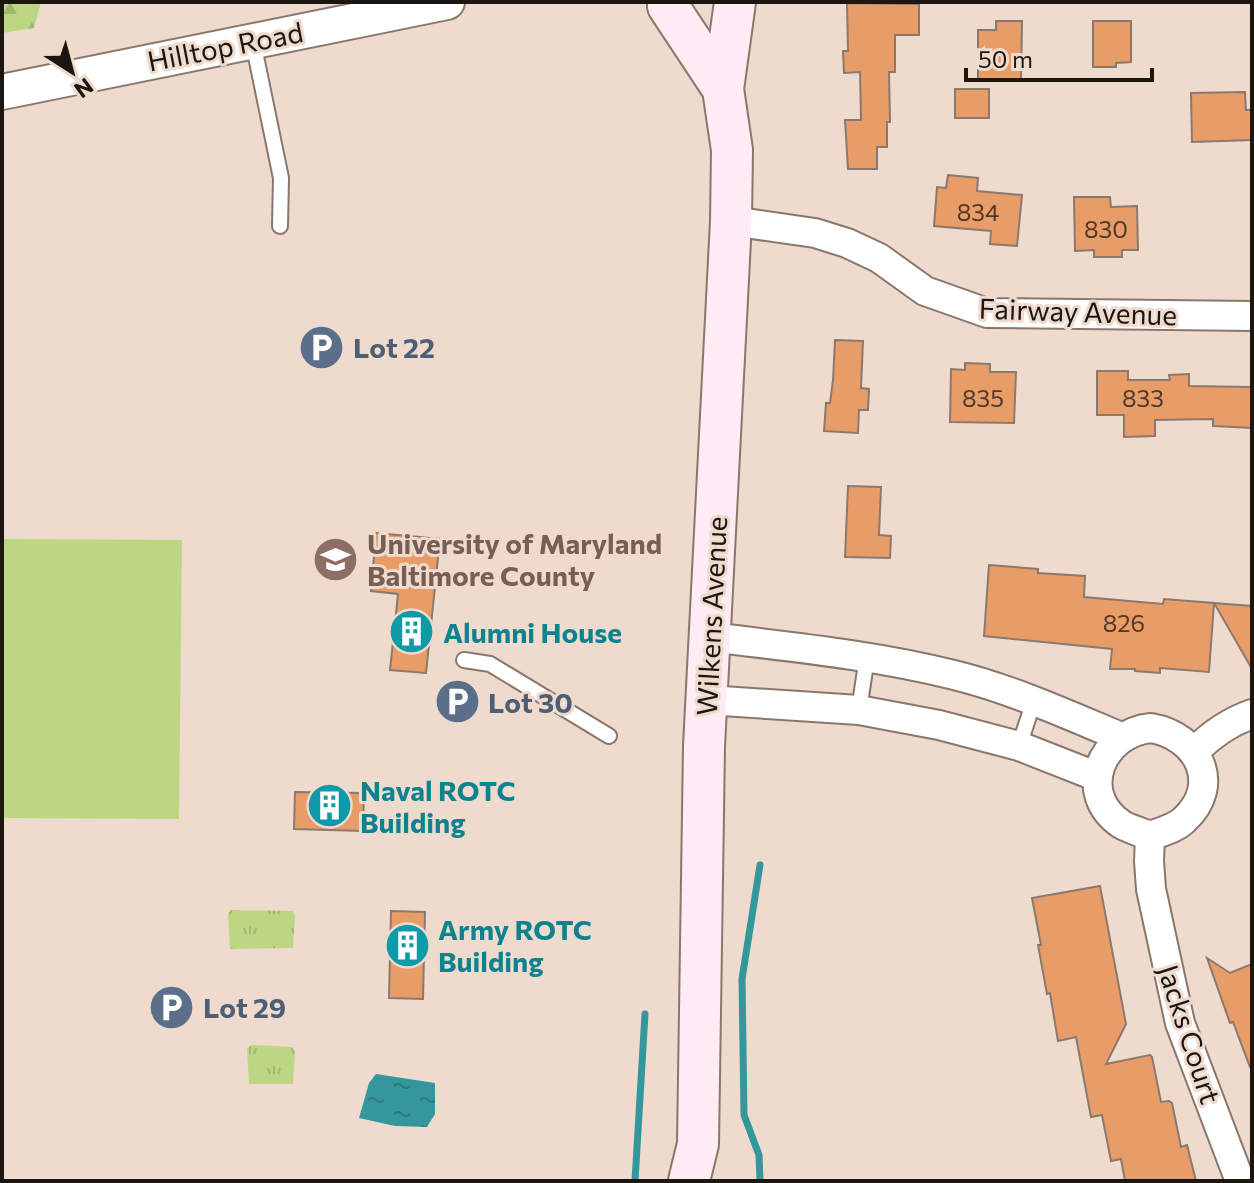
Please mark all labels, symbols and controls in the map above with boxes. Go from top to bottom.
street label: Hilltop Road [144,14,306,78]
north arrow [32,32,112,112]
scale bar [966,32,1152,82]
text: 50 m [978,44,1033,73]
text: N [69,73,99,104]
house number: 834 [957,197,999,226]
house number: 830 [1084,214,1128,243]
street label: Fairway Avenue [978,291,1178,331]
parking icon: Lot 22 [298,323,346,371]
place label: Lot 22 [353,330,435,364]
house number: 835 [962,383,1004,412]
house number: 833 [1122,383,1164,412]
street label: Wilkens Avenue [689,515,733,717]
place label: University of Maryland Baltimore County [367,526,662,592]
school or university icon: University of Maryland Baltimore County [312,535,360,583]
building icon: Alumni House [388,608,436,656]
house number: 826 [1103,608,1145,637]
place label: Alumni House [443,615,622,649]
parking icon: Lot 30 [433,678,481,726]
place label: Lot 30 [488,685,573,719]
place label: Naval ROTC Building [360,773,516,839]
building icon: Naval ROTC Building [305,782,353,830]
place label: Army ROTC Building [438,912,592,978]
building icon: Army ROTC Building [383,921,431,969]
street label: Jacks Court [1152,960,1228,1108]
parking icon: Lot 29 [148,983,196,1031]
place label: Lot 29 [203,990,286,1024]

